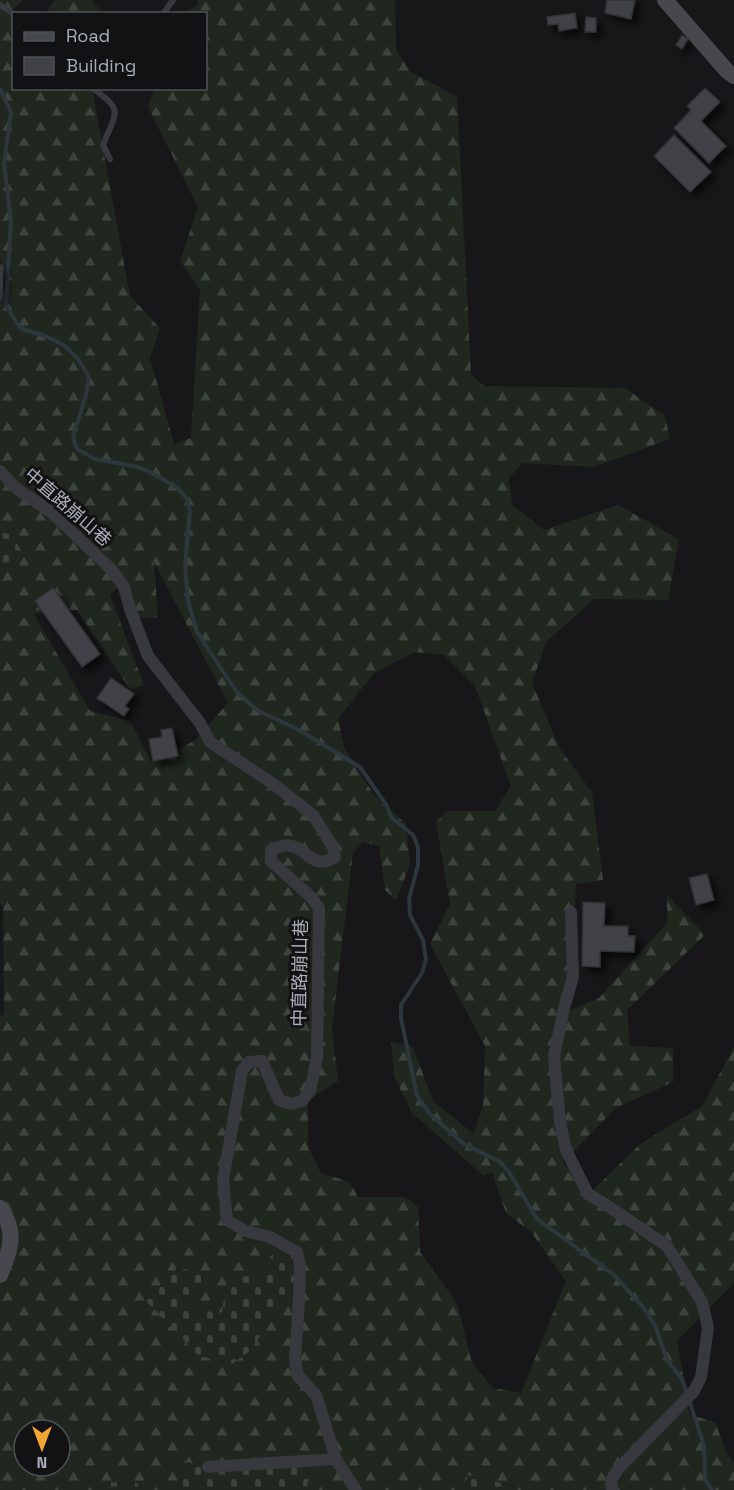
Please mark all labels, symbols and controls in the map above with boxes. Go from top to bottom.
legend [12,12,207,90]
text: Road [66,24,110,47]
text: Building [66,54,136,77]
street label: 中直路崩山巷 [20,463,117,551]
street label: 中直路崩山巷 [287,919,312,1027]
north arrow [12,1418,72,1478]
text: N [37,1452,47,1473]

